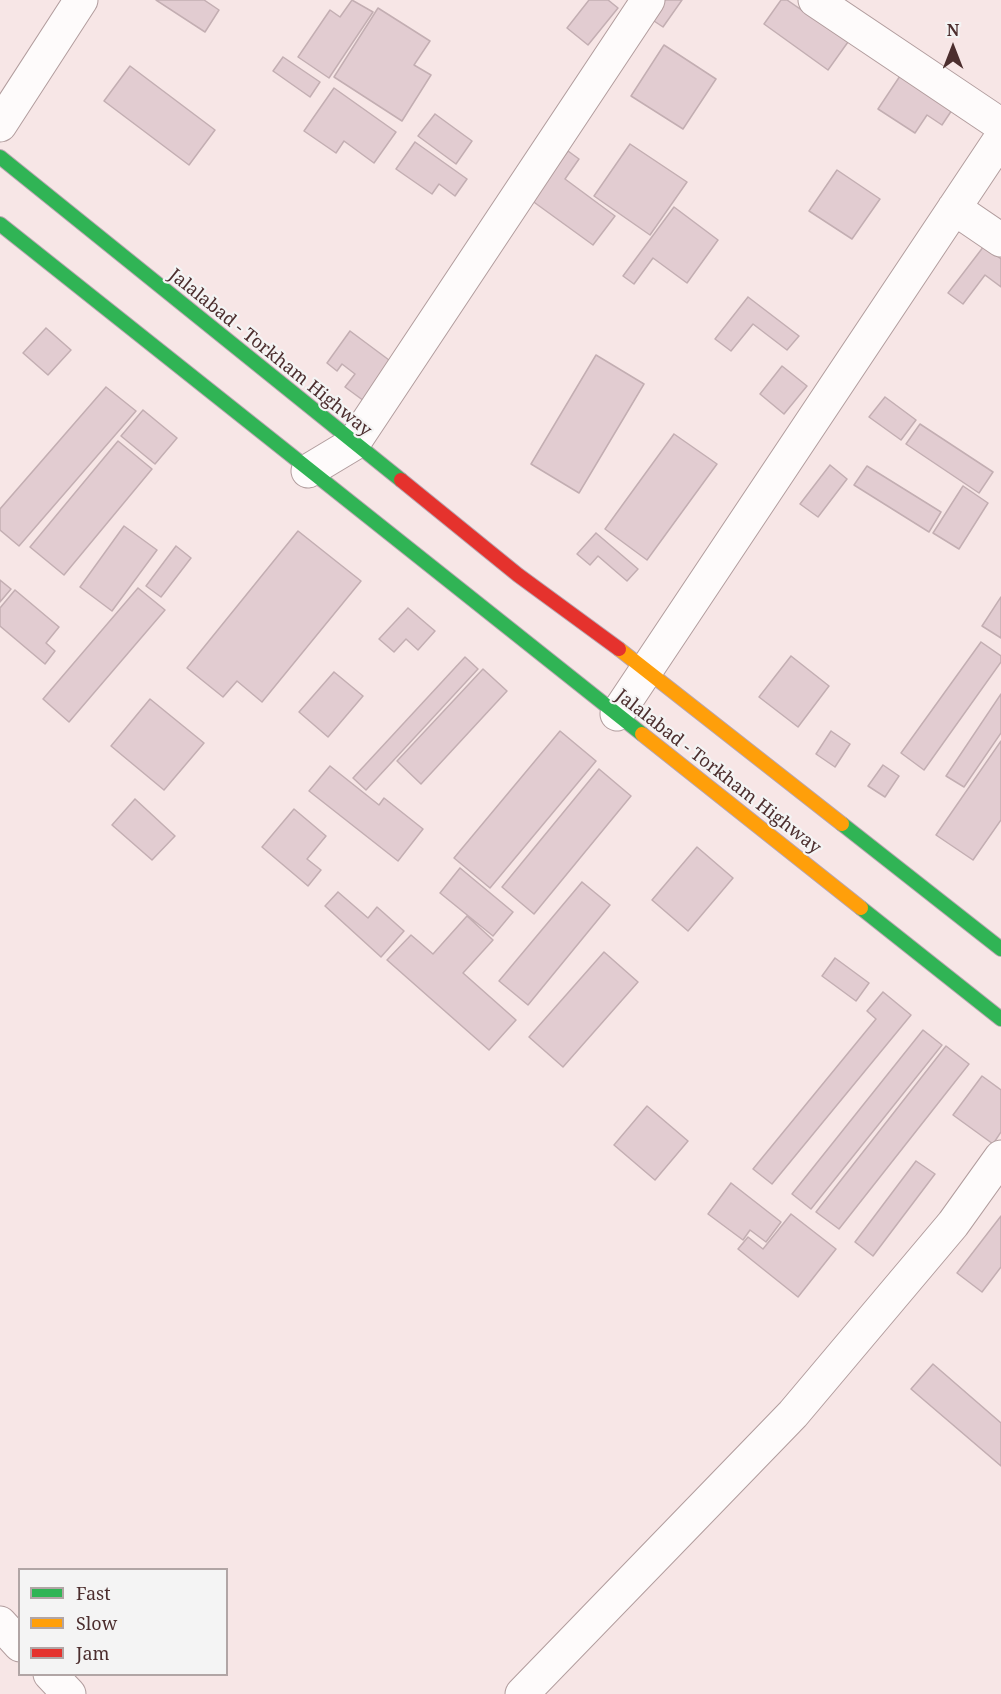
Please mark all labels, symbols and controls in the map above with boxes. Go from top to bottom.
north arrow [923,18,983,78]
text: N [947,19,959,41]
street label: Jalalabad - Torkham Highway [164,265,376,441]
street label: Jalalabad - Torkham Highway [611,685,825,859]
legend [18,1568,228,1676]
text: Fast [76,1581,111,1605]
text: Slow [76,1611,117,1635]
text: Jam [76,1641,110,1665]

